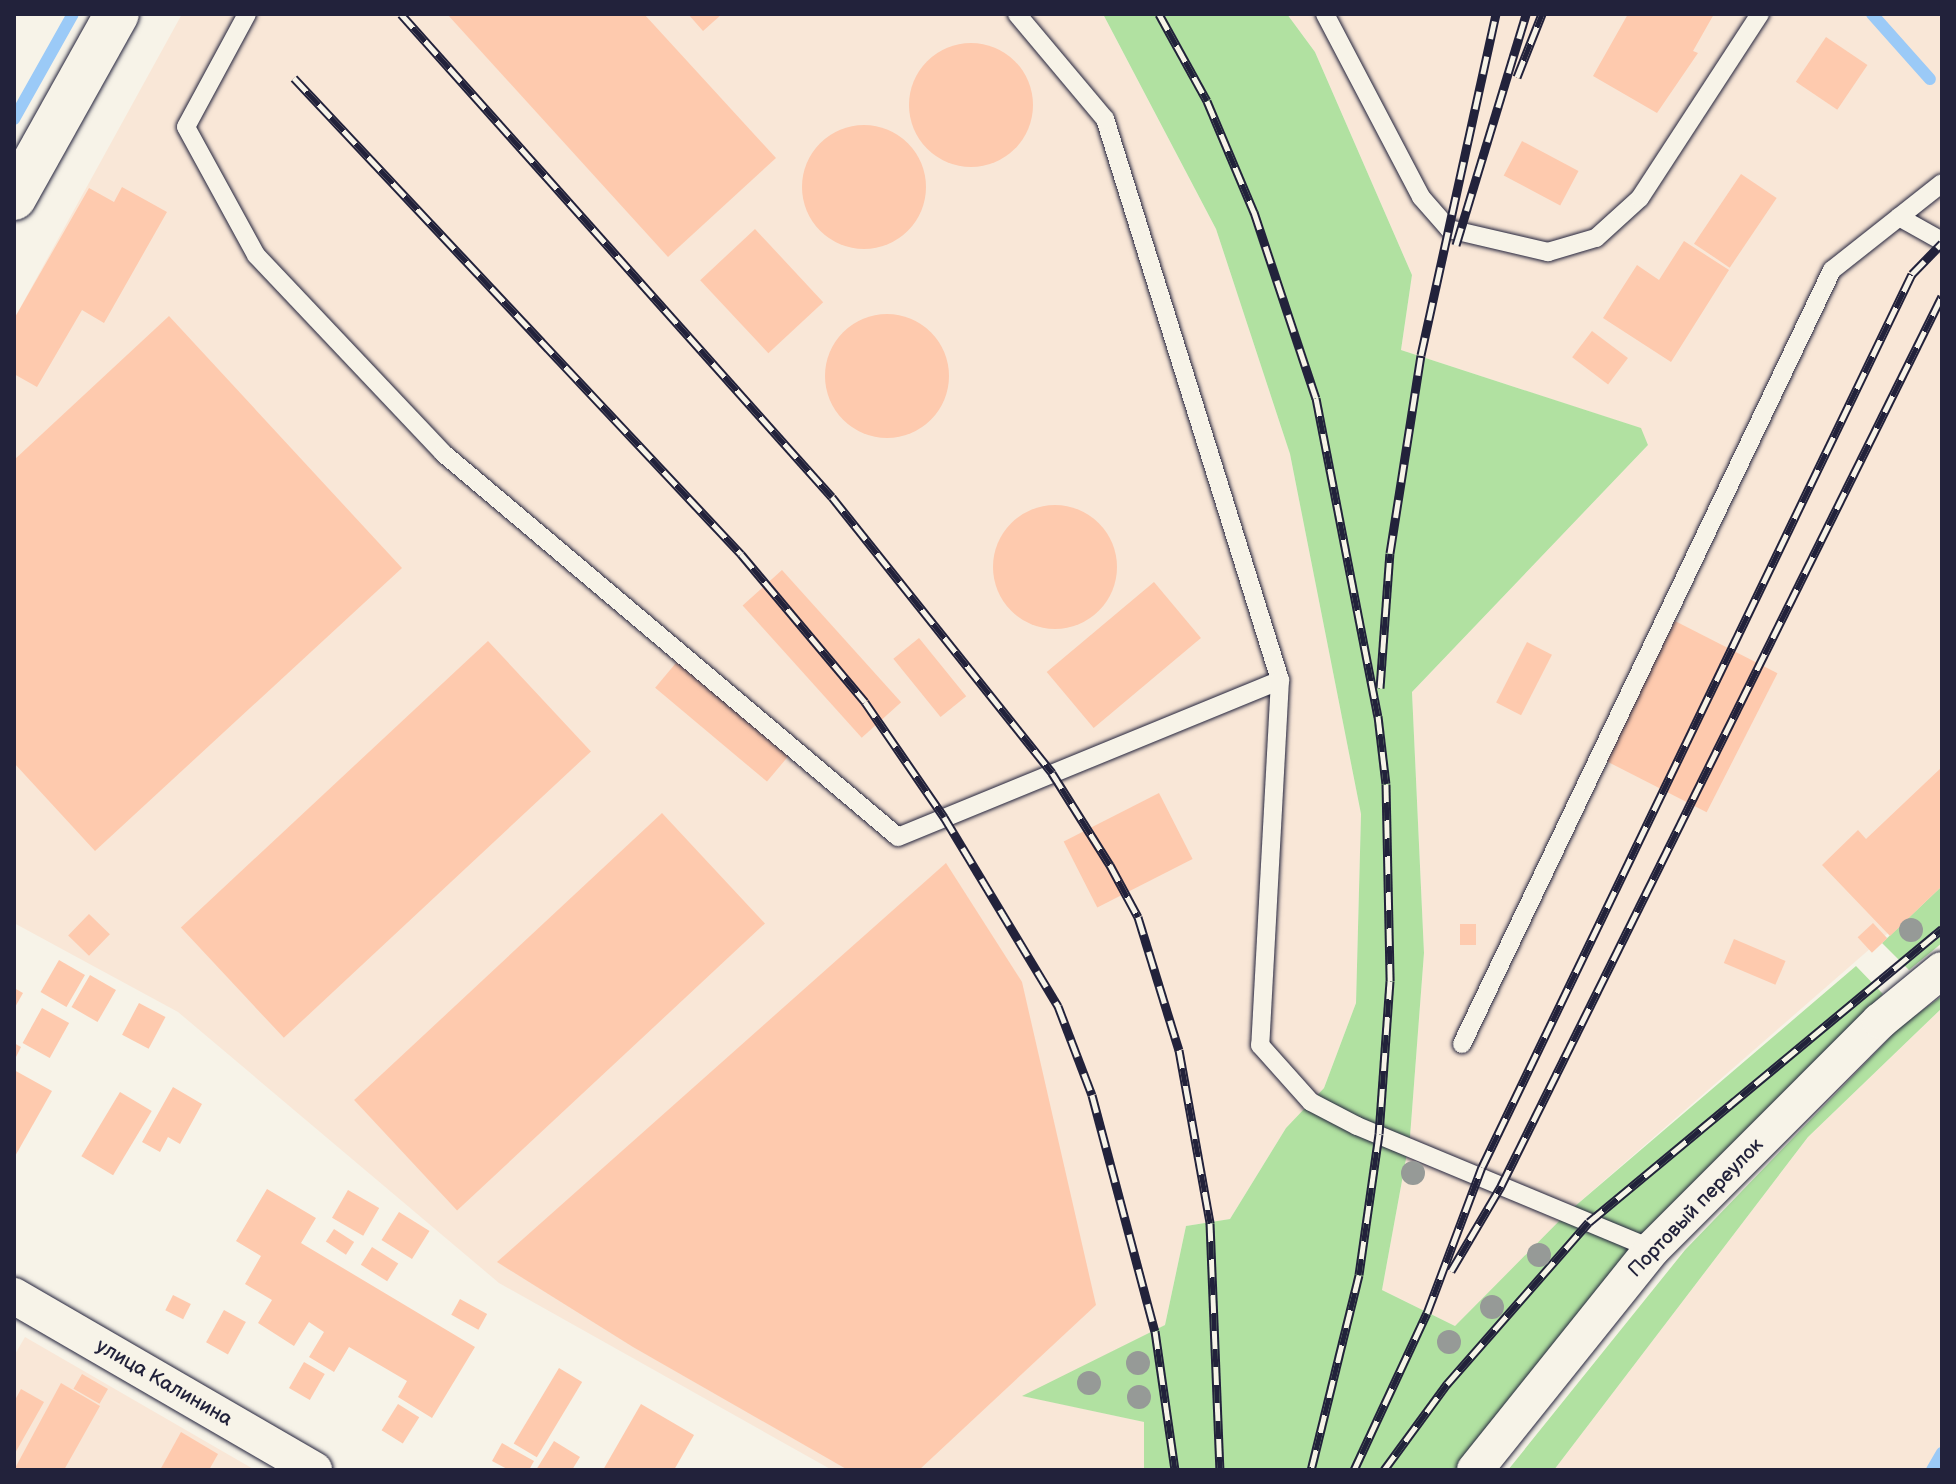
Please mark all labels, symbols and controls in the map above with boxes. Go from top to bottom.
street label: Портовый переулок [1623,1133,1769,1283]
street label: улица Калинина [91,1334,237,1432]

